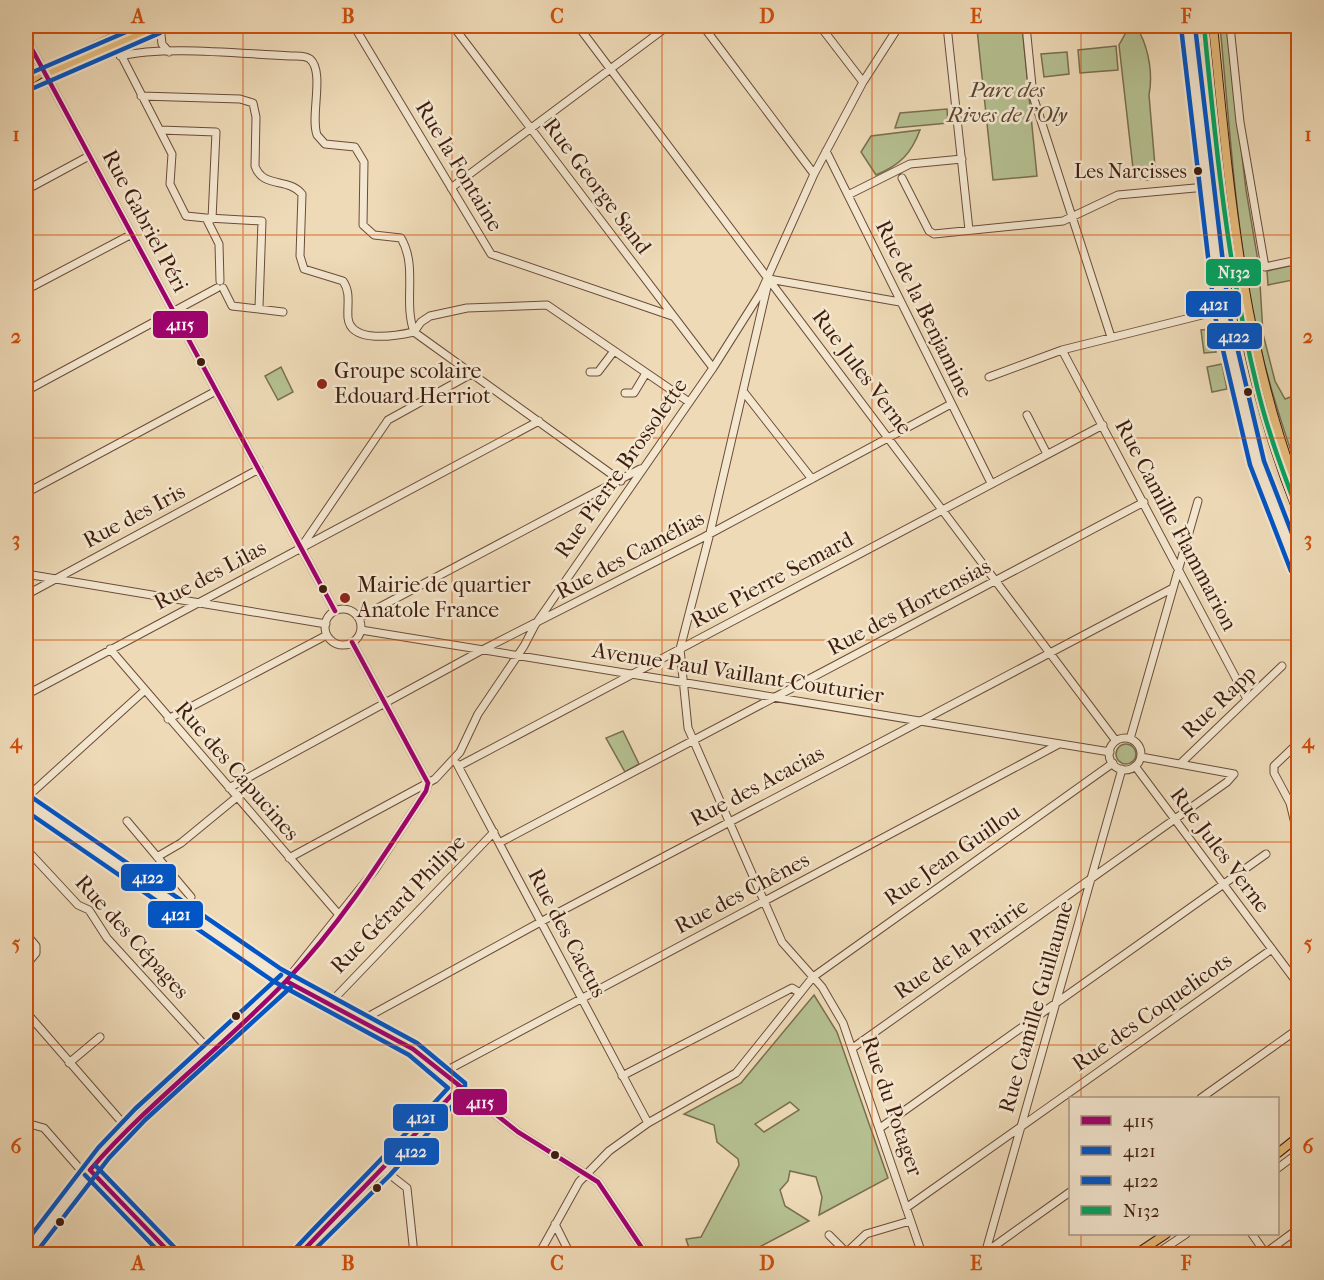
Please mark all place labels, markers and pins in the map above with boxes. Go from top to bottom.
place label: Les Narcisses [1074,160,1187,183]
marker: Les Narcisses [1192,165,1204,177]
unlabelled marker [195,356,207,368]
place label: Groupe scolaire Edouard Herriot [334,358,491,409]
marker: Groupe scolaire Edouard Herriot [315,377,329,391]
unlabelled marker [1242,386,1254,398]
place label: Mairie de quartier Anatole France [356,572,531,623]
unlabelled marker [317,583,329,595]
marker: Mairie de quartier Anatole France [338,591,352,605]
unlabelled marker [230,1010,242,1022]
unlabelled marker [549,1149,561,1161]
unlabelled marker [371,1182,383,1194]
unlabelled marker [54,1216,66,1228]

